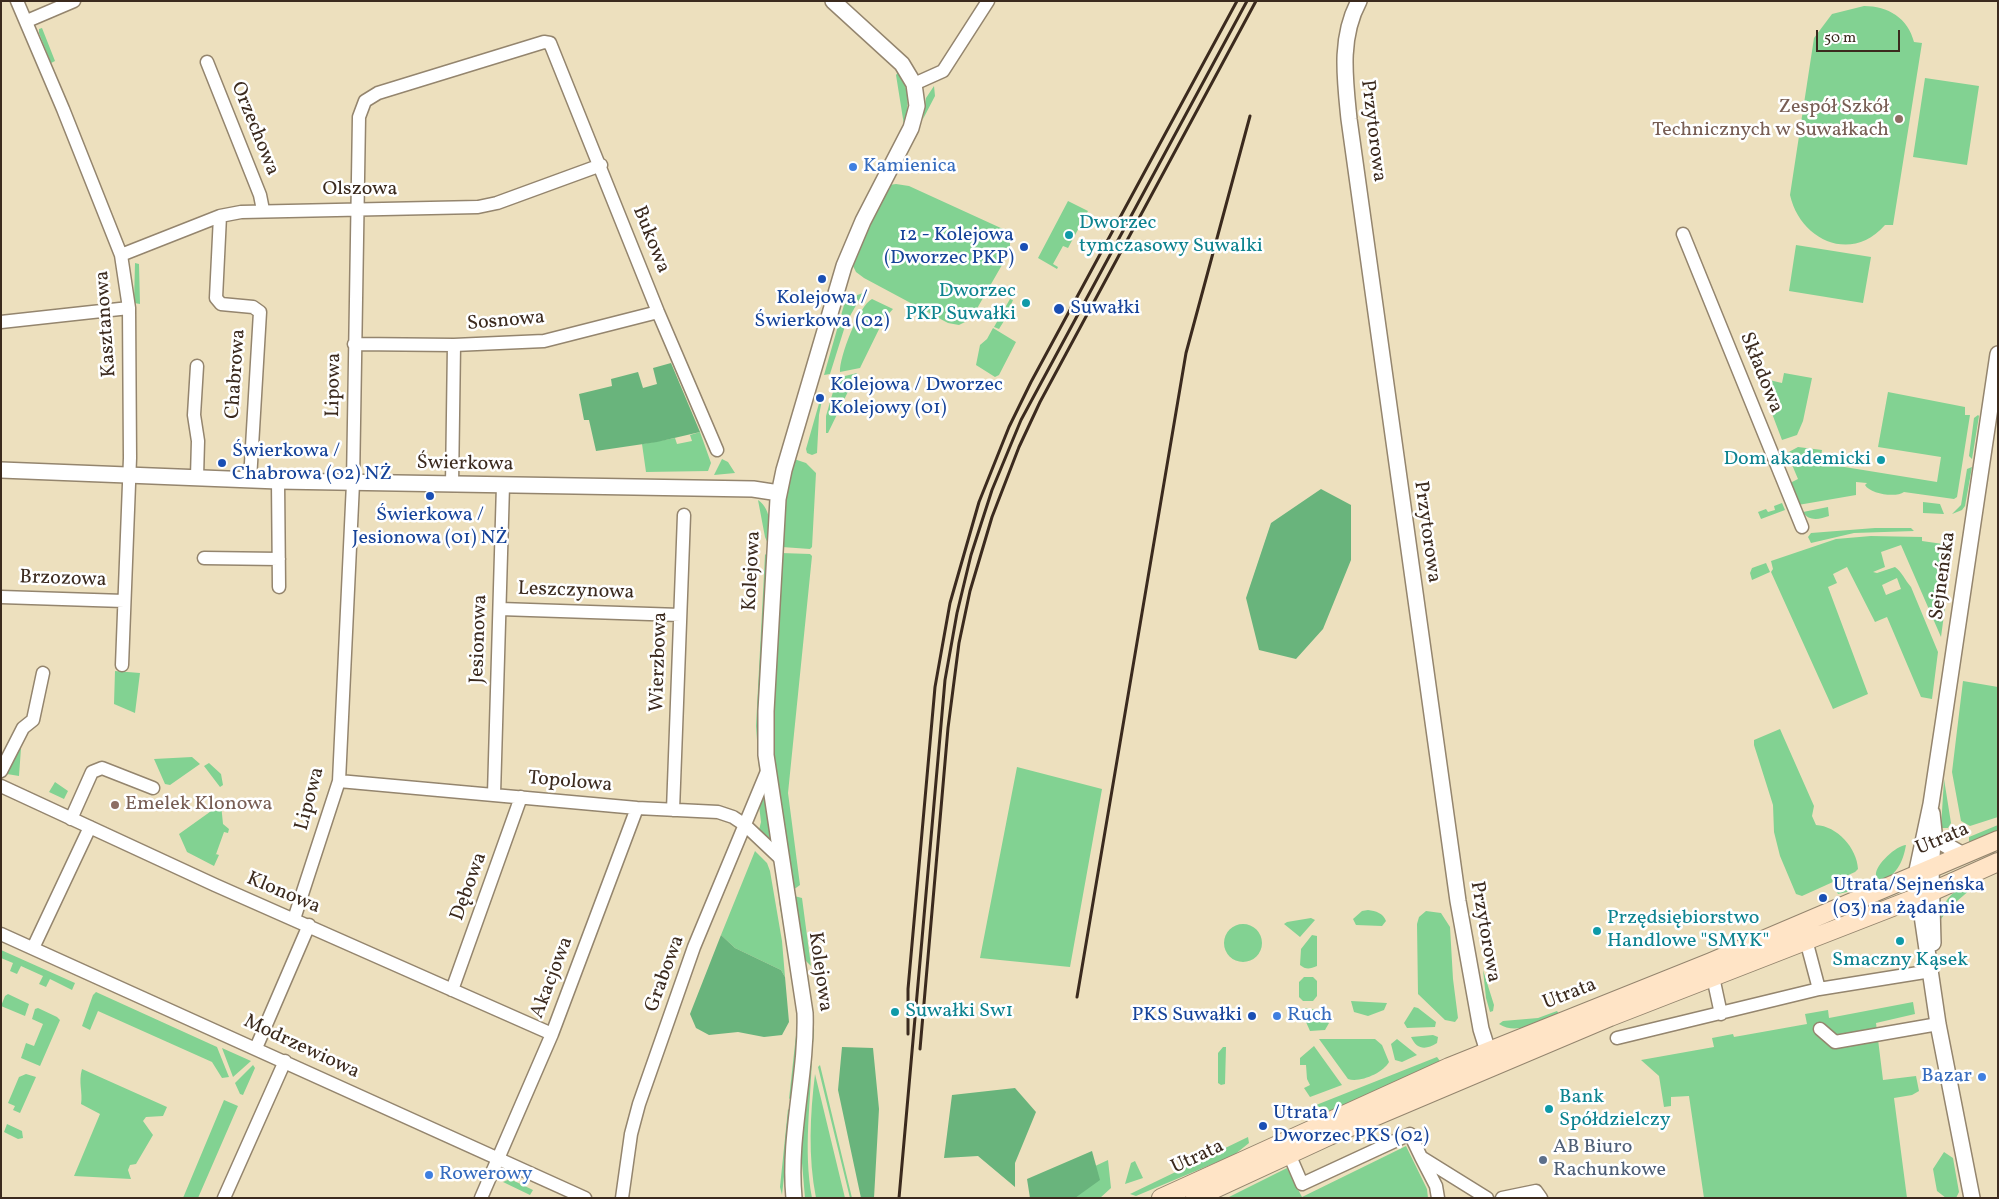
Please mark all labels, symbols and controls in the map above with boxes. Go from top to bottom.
scale bar [1819,20,1903,52]
text: 50 m [1824,28,1856,49]
street label: Orzechowa [224,79,284,179]
street label: Przytorowa [1354,79,1390,183]
place label: Zespół Szkół Technicznych w Suwałkach [1652,96,1889,143]
marker: Zespół Szkół Technicznych w Suwałkach [1893,113,1905,125]
place label: Kamienica [863,155,957,179]
marker: Kamienica [847,161,859,173]
street label: Olszowa [322,178,398,202]
street label: Bukowa [626,203,674,277]
place label: Dworzec tymczasowy Suwalki [1079,212,1263,259]
place label: 12 - Kolejowa (Dworzec PKP) [884,224,1014,271]
marker: Dworzec tymczasowy Suwalki [1063,229,1075,241]
marker: 12 - Kolejowa (Dworzec PKP) [1018,241,1030,253]
street label: Kasztanowa [91,270,123,378]
marker: Kolejowa / Świerkowa (02) [816,273,828,285]
place label: Dworzec PKP Suwałki [905,280,1016,327]
place label: Kolejowa / Świerkowa (02) [754,287,890,334]
marker: Dworzec PKP Suwałki [1020,297,1032,309]
place label: Suwałki [1070,297,1140,321]
marker: Suwałki [1052,302,1066,316]
street label: Sosnowa [466,307,546,337]
street label: Chabrowa [222,328,252,420]
street label: Składowa [1733,329,1787,417]
street label: Lipowa [322,353,348,417]
place label: Kolejowa / Dworzec Kolejowy (01) [830,374,1003,421]
marker: Kolejowa / Dworzec Kolejowy (01) [814,392,826,404]
place label: Świerkowa / Chabrowa (02) NŻ [232,440,392,487]
place label: Dom akademicki [1723,448,1871,472]
street label: Świerkowa [416,452,514,478]
marker: Dom akademicki [1875,454,1887,466]
marker: Świerkowa / Chabrowa (02) NŻ [216,457,228,469]
street label: Przytorowa [1407,480,1445,584]
marker: Świerkowa / Jesionowa (01) NŻ [424,490,436,502]
place label: Świerkowa / Jesionowa (01) NŻ [352,504,508,551]
street label: Kolejowa [739,530,767,612]
street label: Sejneńska [1926,530,1962,622]
street label: Brzozowa [19,566,107,594]
street label: Leszczynowa [517,578,635,606]
street label: Jesionowa [466,594,494,684]
street label: Wierzbowa [646,612,674,712]
street label: Lipowa [291,765,331,833]
street label: Topolowa [527,767,613,799]
place label: Emelek Klonowa [125,793,273,817]
marker: Emelek Klonowa [109,799,121,811]
street label: Utrata [1913,818,1973,862]
street label: Dębowa [447,850,493,924]
street label: Klonowa [242,868,324,920]
place label: Utrata/Sejneńska (03) na żądanie [1833,874,1985,921]
street label: Przytorowa [1463,879,1505,985]
marker: Utrata/Sejneńska (03) na żądanie [1817,892,1829,904]
place label: Przędsiębiorstwo Handlowe "SMYK" [1607,907,1769,954]
marker: Przędsiębiorstwo Handlowe "SMYK" [1591,925,1603,937]
street label: Kolejowa [802,931,836,1013]
street label: Grabowa [641,932,691,1016]
street label: Akacjowa [526,934,580,1022]
marker: Smaczny Kąsek [1894,935,1906,947]
place label: Smaczny Kąsek [1832,949,1968,973]
street label: Utrata [1540,974,1600,1016]
place label: Suwałki Sw1 [905,1000,1013,1024]
place label: PKS Suwałki [1132,1004,1242,1028]
place label: Ruch [1287,1004,1332,1028]
marker: Suwałki Sw1 [889,1006,901,1018]
marker: PKS Suwałki [1246,1010,1258,1022]
marker: Ruch [1271,1010,1283,1022]
street label: Modrzewiowa [239,1011,363,1085]
place label: Bazar [1921,1065,1972,1089]
marker: Bazar [1976,1071,1988,1083]
place label: Bank Spółdzielczy [1559,1086,1670,1133]
place label: Utrata / Dworzec PKS (02) [1273,1102,1429,1149]
marker: Bank Spółdzielczy [1543,1103,1555,1115]
marker: Utrata / Dworzec PKS (02) [1257,1120,1269,1132]
street label: Utrata [1168,1135,1228,1181]
place label: AB Biuro Rachunkowe [1553,1136,1666,1183]
marker: AB Biuro Rachunkowe [1537,1154,1549,1166]
place label: Rowerowy [439,1163,533,1187]
marker: Rowerowy [423,1169,435,1181]

